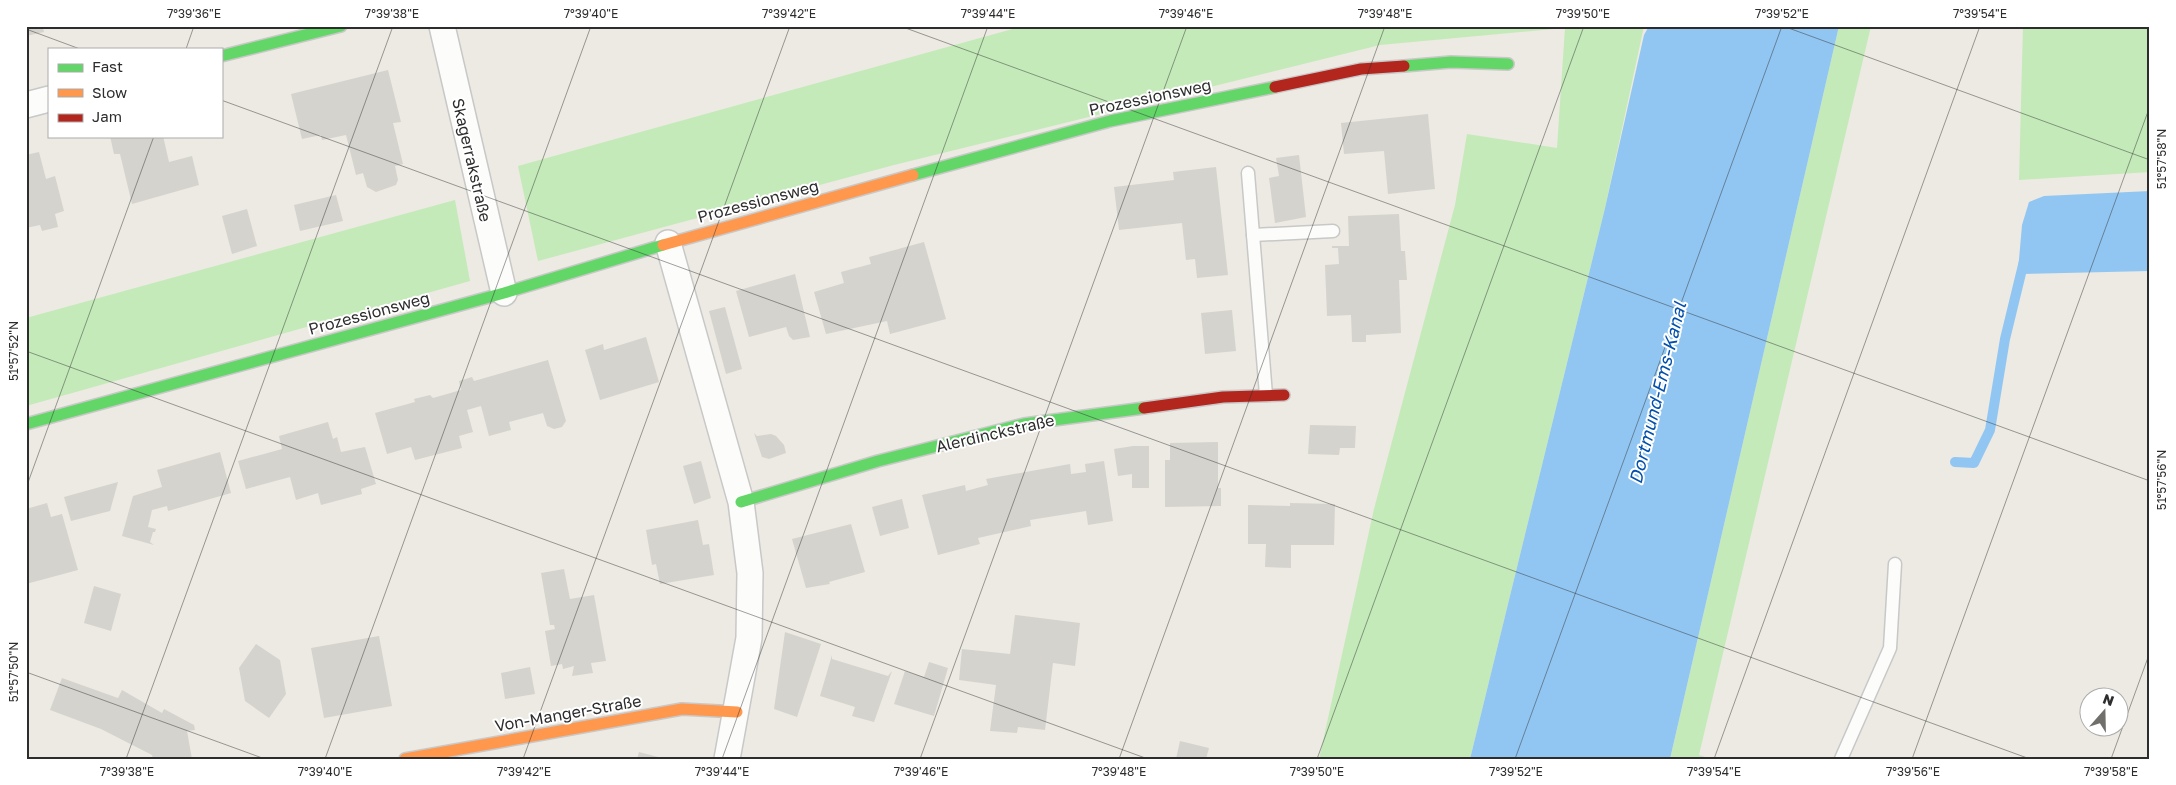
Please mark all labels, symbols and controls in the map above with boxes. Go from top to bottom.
text: 7°39'36"E [167,6,221,21]
text: 7°39'38"E [365,6,419,21]
text: 7°39'40"E [564,6,618,21]
text: 7°39'42"E [762,6,816,21]
text: 7°39'44"E [961,6,1015,21]
text: 7°39'46"E [1159,6,1213,21]
text: 7°39'48"E [1358,6,1412,21]
text: 7°39'50"E [1556,6,1610,21]
text: 7°39'52"E [1755,6,1809,21]
text: 7°39'54"E [1953,6,2007,21]
legend [48,48,222,138]
text: Fast [92,57,123,75]
street label: Prozessionsweg [1087,74,1213,120]
text: Slow [92,83,127,101]
street label: Skagerrakstraße [448,96,496,224]
text: Jam [92,107,122,125]
text: 51°57'58"N [2154,129,2169,189]
street label: Prozessionsweg [695,175,821,227]
street label: Prozessionsweg [306,287,432,339]
water label: Dortmund-Ems-Kanal [1624,298,1691,486]
text: 51°57'52"N [6,321,21,381]
street label: Alerdinckstraße [934,410,1056,456]
text: 51°57'56"N [2154,450,2169,510]
text: 51°57'50"N [6,642,21,702]
north arrow [2078,688,2128,738]
street label: Von-Manger-Straße [493,690,643,736]
text: N [2101,690,2117,709]
text: 7°39'38"E [100,764,154,779]
text: 7°39'40"E [298,764,352,779]
text: 7°39'42"E [497,764,551,779]
text: 7°39'44"E [695,764,749,779]
text: 7°39'46"E [894,764,948,779]
text: 7°39'48"E [1092,764,1146,779]
text: 7°39'50"E [1290,764,1344,779]
text: 7°39'52"E [1489,764,1543,779]
text: 7°39'54"E [1687,764,1741,779]
text: 7°39'56"E [1886,764,1940,779]
text: 7°39'58"E [2084,764,2138,779]

